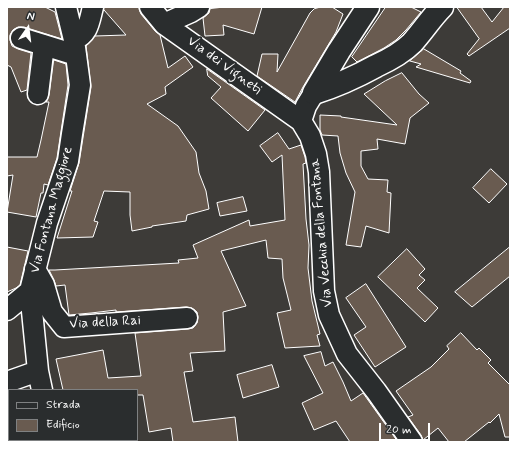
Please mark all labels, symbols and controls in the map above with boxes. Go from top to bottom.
north arrow [8,8,48,48]
text: N [26,9,36,24]
street label: Via dei Vigneti [184,33,264,99]
street label: Via Fontana Maggiore [27,145,77,275]
street label: Via Vecchia della Fontana [307,158,337,308]
street label: Via della Rai [69,313,141,333]
legend [8,389,138,441]
text: Strada [46,397,80,413]
scale bar [381,415,432,441]
text: Edificio [46,417,80,433]
text: 20 m [386,422,412,438]

